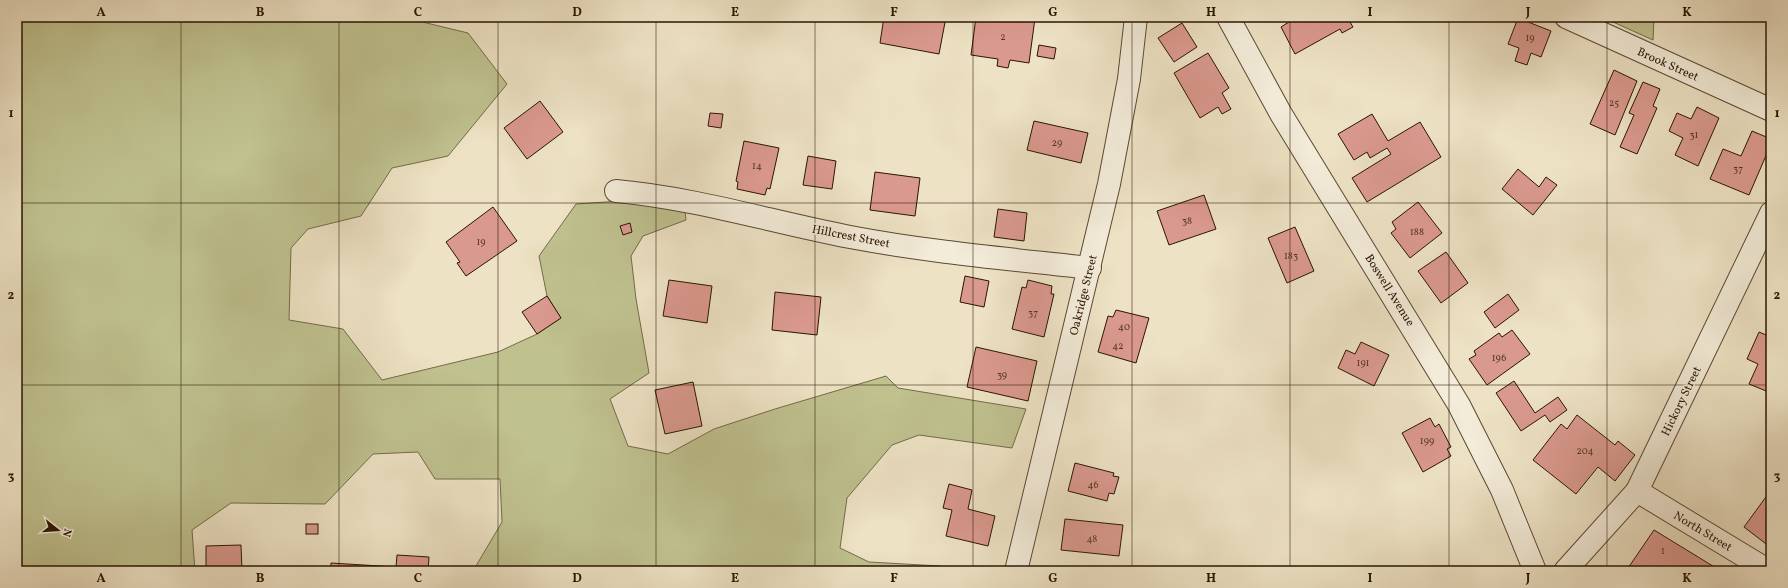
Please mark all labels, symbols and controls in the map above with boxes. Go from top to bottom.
text: A [96,4,106,22]
text: B [256,4,265,22]
text: C [414,4,422,22]
text: D [572,4,582,22]
text: E [731,4,739,22]
text: F [890,4,898,22]
text: G [1048,4,1058,22]
text: H [1206,4,1216,22]
text: I [1368,4,1373,22]
text: J [1525,4,1531,22]
text: K [1682,4,1692,22]
house number: 2 [1000,30,1006,44]
house number: 19 [1525,31,1535,45]
street label: Brook Street [1634,44,1701,86]
house number: 25 [1609,96,1619,110]
text: 1 [8,105,14,123]
text: 1 [1774,105,1780,123]
house number: 31 [1689,128,1699,142]
house number: 29 [1052,136,1062,150]
house number: 14 [752,159,762,173]
house number: 37 [1733,162,1743,176]
house number: 38 [1182,214,1192,228]
street label: Hillcrest Street [810,222,891,252]
house number: 188 [1410,225,1424,239]
house number: 19 [476,235,486,249]
house number: 183 [1284,249,1298,263]
street label: Boswell Avenue [1361,251,1418,330]
street label: Oakridge Street [1066,253,1102,337]
text: 2 [8,287,15,305]
text: 2 [1774,287,1781,305]
house number: 37 [1028,306,1038,320]
house number: 40 [1118,320,1130,334]
house number: 42 [1112,339,1124,353]
house number: 196 [1492,351,1506,365]
house number: 191 [1357,356,1370,370]
street label: Hickory Street [1658,364,1706,439]
house number: 39 [997,368,1007,382]
house number: 199 [1420,434,1434,448]
house number: 204 [1577,444,1594,458]
text: 3 [8,468,15,486]
text: 3 [1774,468,1781,486]
house number: 46 [1088,478,1098,492]
street label: North Street [1670,508,1735,556]
north arrow [38,510,78,550]
text: N [58,526,74,539]
house number: 48 [1087,532,1097,546]
house number: 1 [1661,544,1665,558]
text: A [96,570,106,588]
text: B [256,570,265,588]
text: C [414,570,422,588]
text: D [572,570,582,588]
text: E [731,570,739,588]
text: F [890,570,898,588]
text: G [1048,570,1058,588]
text: H [1206,570,1216,588]
text: I [1368,570,1373,588]
text: J [1525,570,1531,588]
text: K [1682,570,1692,588]

